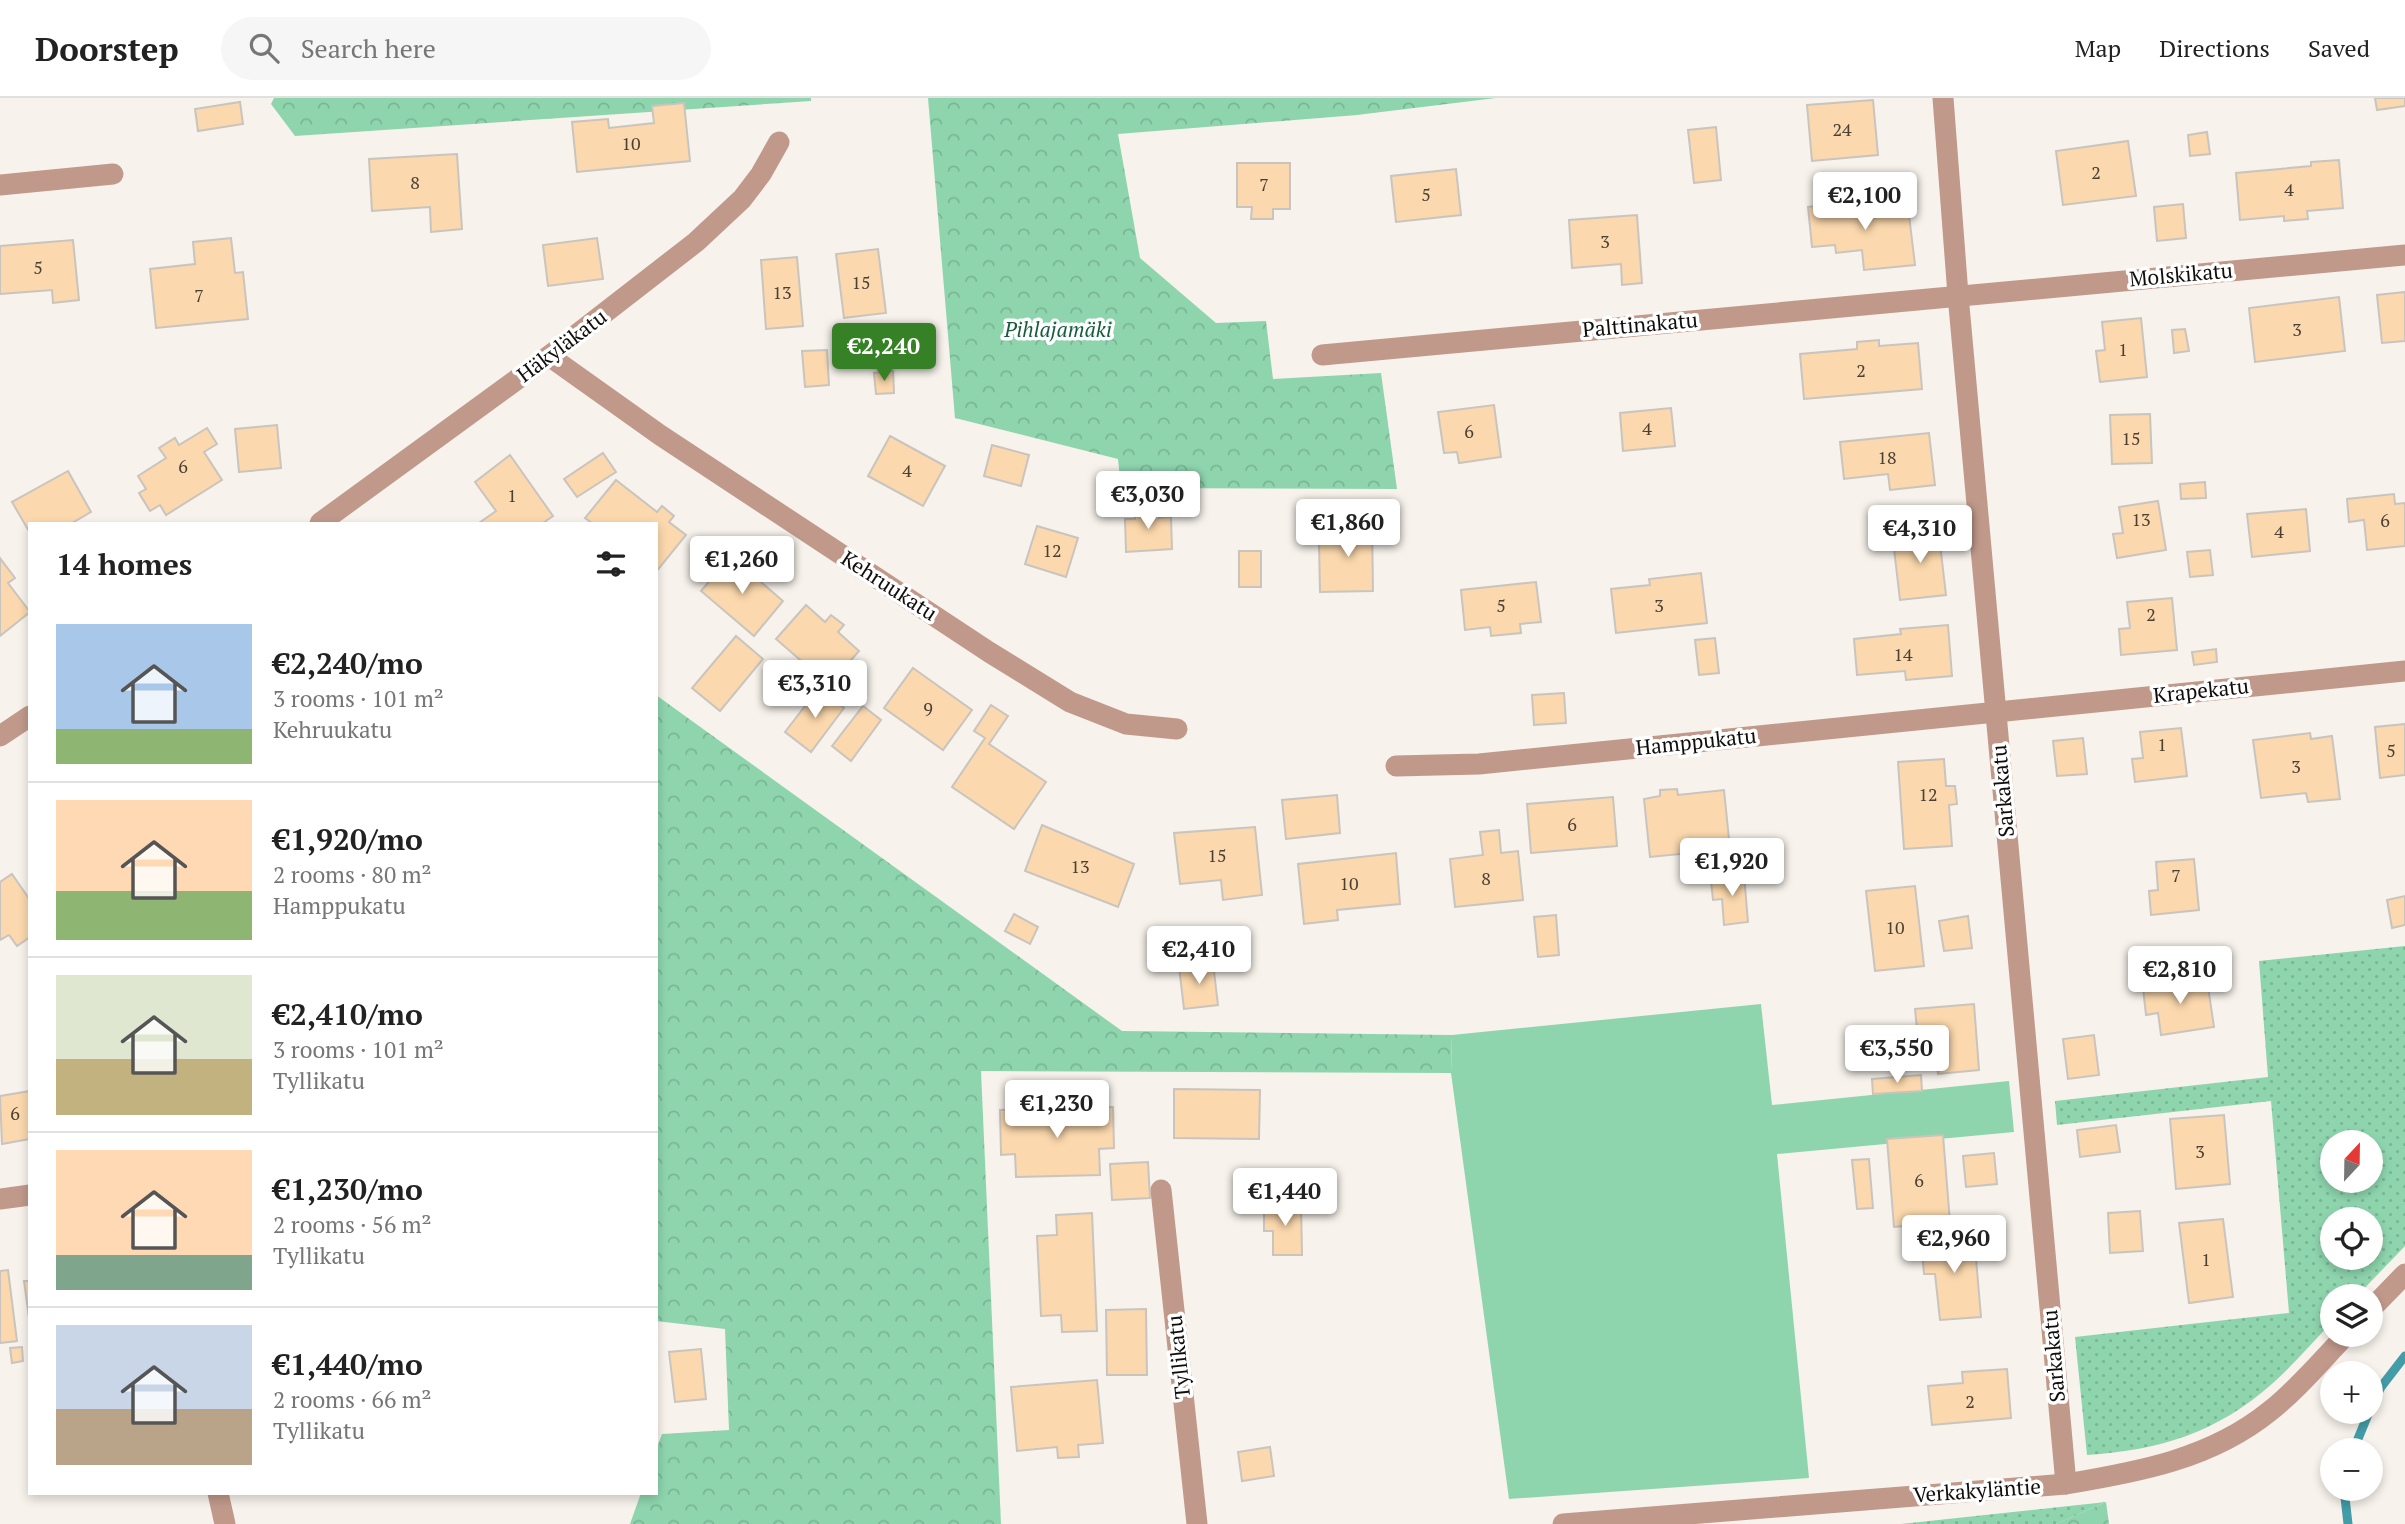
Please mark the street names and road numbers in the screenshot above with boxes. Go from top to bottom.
street label: Molskikatu [2128,256,2234,292]
street label: Häkyläkatu [511,302,612,388]
street label: Palttinakatu [1581,305,1699,343]
street label: Kehruukatu [836,544,943,627]
street label: Krapekatu [2152,671,2250,709]
street label: Hamppukatu [1634,721,1758,761]
street label: Sarkakatu [1984,744,2020,838]
street label: Sarkakatu [2035,1309,2071,1403]
street label: Tyllikatu [1160,1314,1196,1400]
street label: Verkakyläntie [1912,1472,2042,1508]

